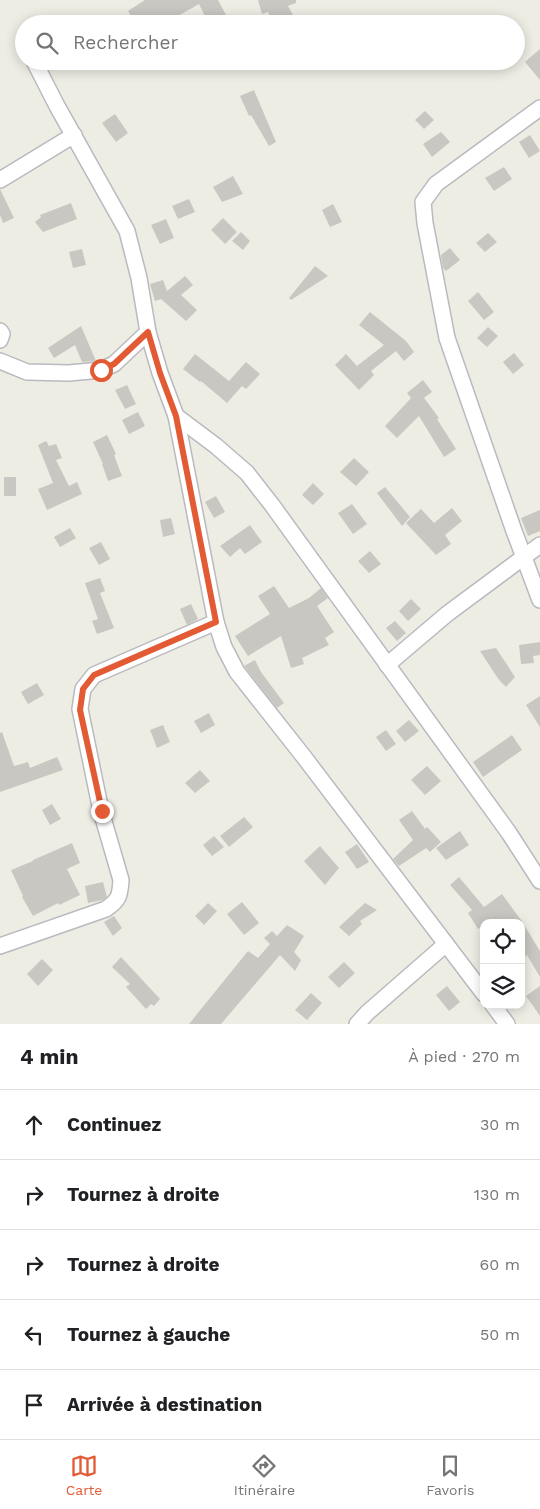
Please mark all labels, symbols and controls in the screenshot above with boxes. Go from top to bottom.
search box [15,15,525,70]
icon: search [33,29,61,57]
text: Rechercher [73,31,178,54]
route start [90,359,113,382]
route end [91,800,114,823]
map controls [480,919,525,1009]
button: locate [480,919,525,964]
button: layers [480,964,525,1009]
text: 4 min [20,1044,78,1069]
text: À pied · 270 m [408,1047,520,1066]
icon: ahead [20,1111,48,1139]
text: Continuez [67,1113,161,1136]
text: 30 m [480,1115,520,1134]
icon: right [20,1181,48,1209]
text: Tournez à droite [67,1183,219,1206]
text: 130 m [474,1185,520,1204]
icon: right [20,1251,48,1279]
text: Tournez à droite [67,1253,219,1276]
text: 60 m [480,1255,520,1274]
icon: left [20,1321,48,1349]
text: Tournez à gauche [67,1323,230,1346]
text: 50 m [480,1325,520,1344]
icon: arrive [20,1391,48,1419]
text: Arrivée à destination [67,1393,262,1416]
tab: Carte [66,1452,102,1498]
tab: Itinéraire [234,1452,295,1498]
tab: Favoris [426,1452,474,1498]

